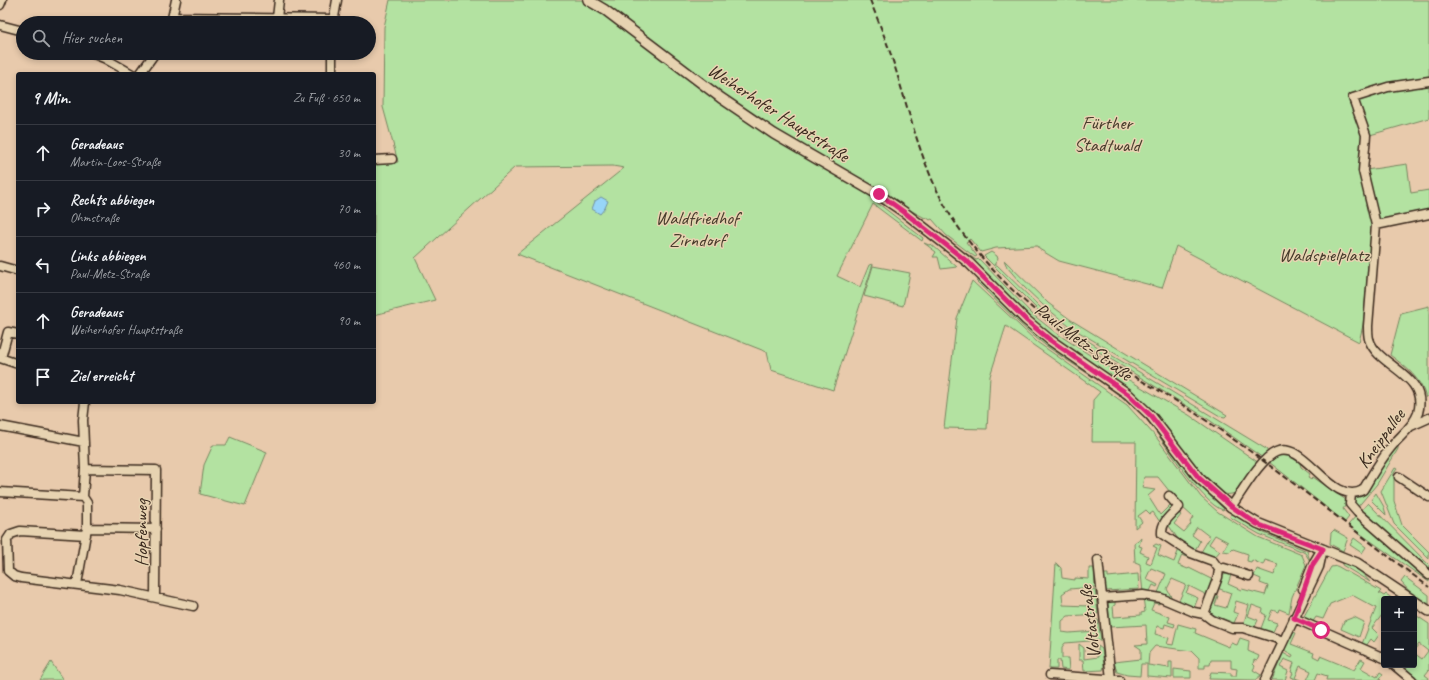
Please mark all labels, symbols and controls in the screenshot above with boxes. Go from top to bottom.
search box [16,16,376,60]
icon: search [30,27,52,49]
text: Hier suchen [62,29,122,48]
street label: Weiherhofer Hauptstraße [703,58,855,169]
text: 9 Min. [32,88,71,109]
text: Zu Fuß · 650 m [293,90,360,106]
park label: Fürther Stadtwald [1074,111,1143,157]
text: Geradeaus [70,135,123,154]
icon: ahead [32,142,54,164]
text: 30 m [338,145,360,161]
text: Martin-Loos-Straße [70,154,161,170]
route end [870,185,888,203]
text: Rechts abbiegen [70,191,154,210]
icon: right [32,198,54,220]
text: 70 m [338,201,360,217]
park label: Waldfriedhof Zirndorf [655,206,743,252]
text: Ohmstraße [70,210,119,226]
park label: Waldspielplatz [1279,243,1370,267]
text: Links abbiegen [70,247,146,266]
icon: left [32,254,54,276]
text: 460 m [332,257,360,273]
text: Paul-Metz-Straße [70,266,149,282]
street label: Paul-Metz-Straße [1030,297,1138,387]
text: Geradeaus [70,303,123,322]
icon: ahead [32,310,54,332]
text: 90 m [338,313,360,329]
text: Weiherhofer Hauptstraße [70,322,182,338]
icon: arrive [32,366,54,388]
text: Ziel erreicht [70,367,133,386]
street label: Kneippallee [1351,403,1412,473]
street label: Hopfenweg [129,498,153,567]
street label: Voltastraße [1073,582,1106,660]
map controls [1381,596,1417,668]
button: + [1381,596,1417,632]
route start [1312,621,1330,639]
button: − [1381,632,1417,668]

